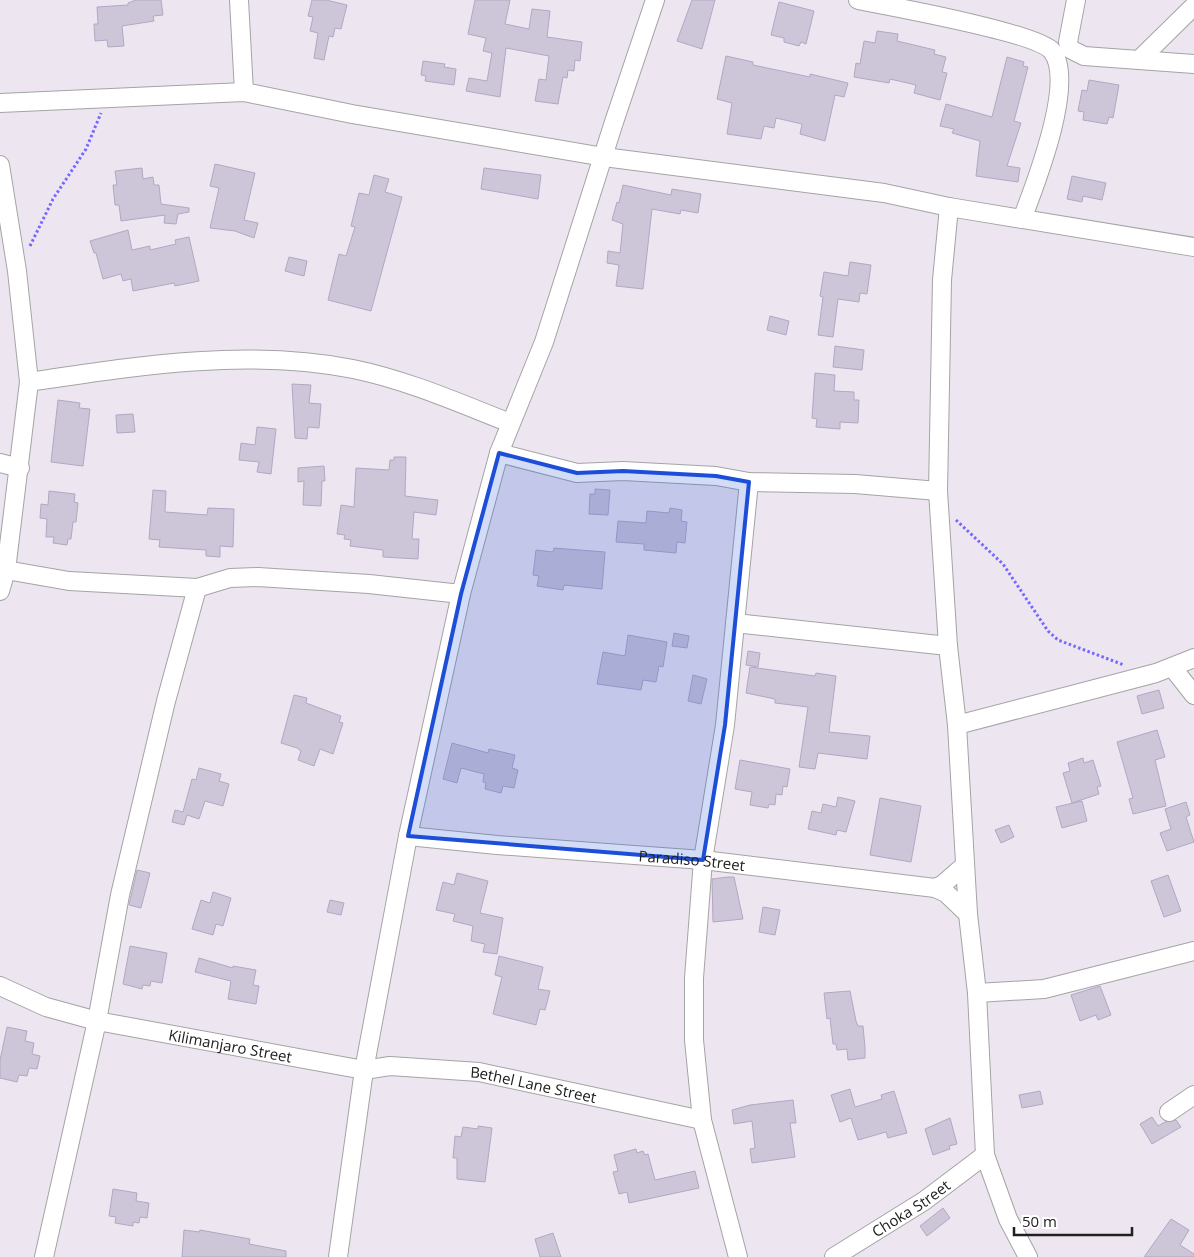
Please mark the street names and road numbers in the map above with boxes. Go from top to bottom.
street label: Paradiso Street [638,845,746,875]
street label: Kilimanjaro Street [167,1024,294,1067]
street label: Bethel Lane Street [470,1061,598,1107]
street label: Choka Street [868,1175,954,1241]

